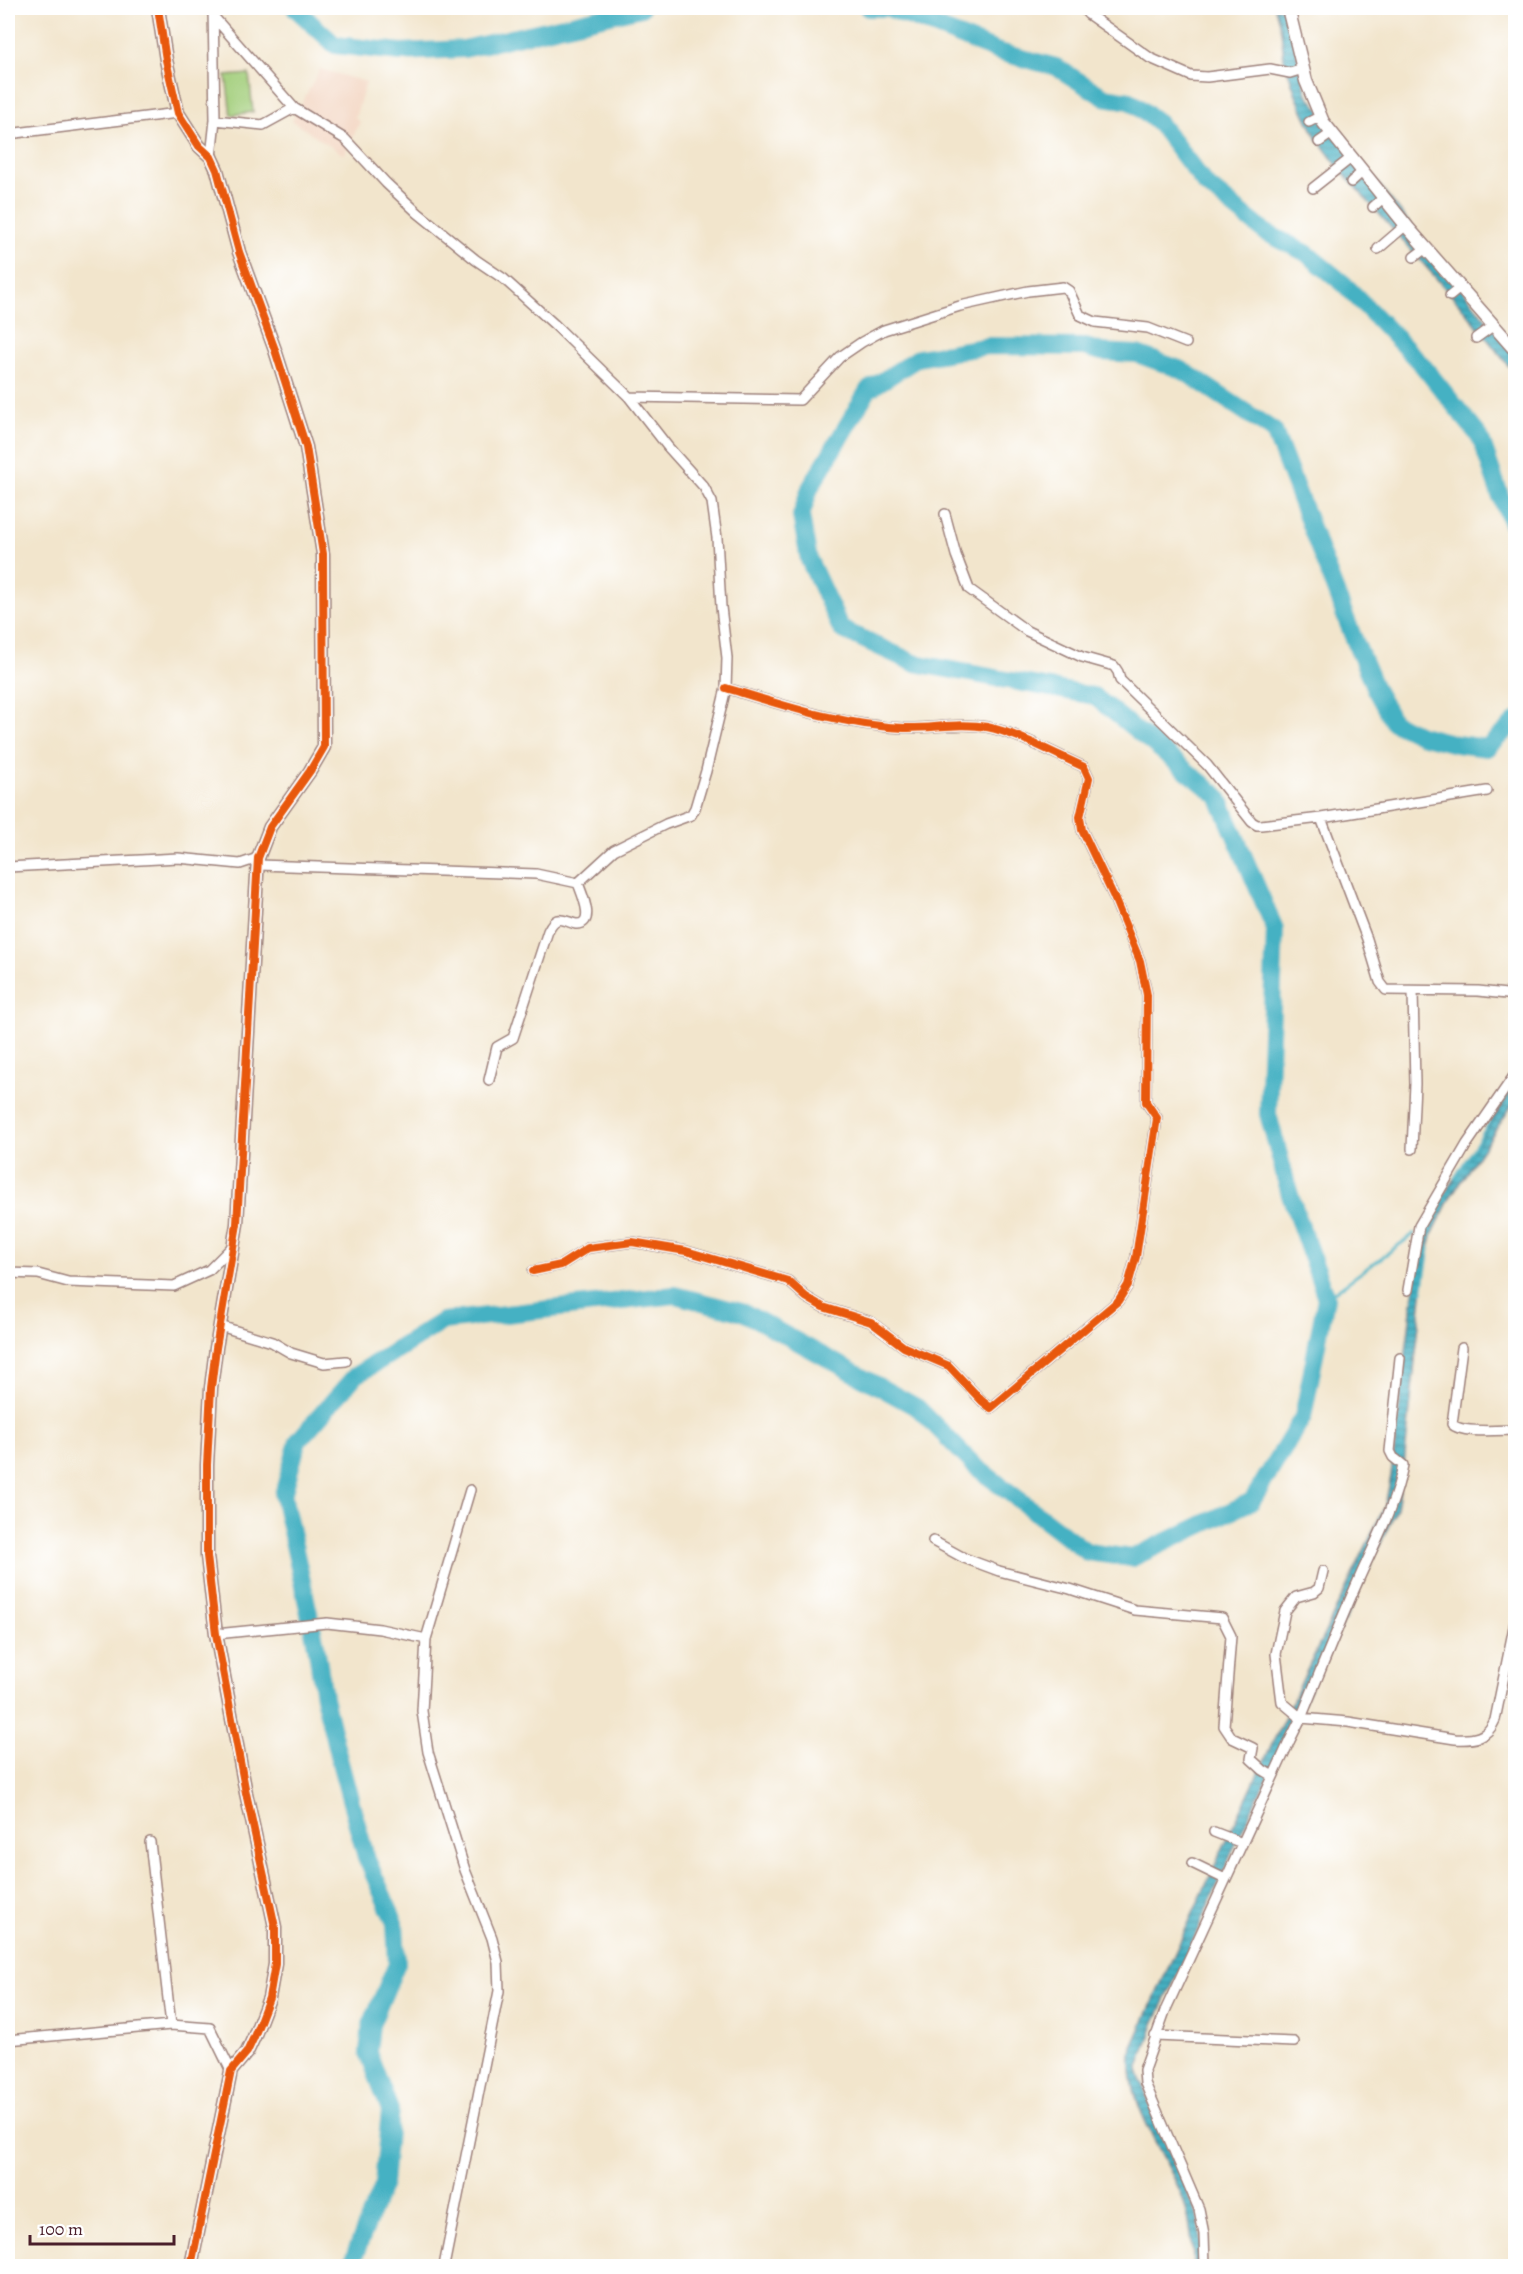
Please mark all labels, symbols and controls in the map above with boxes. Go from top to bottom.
scale bar [30,2208,174,2246]
text: 100 m [39,2217,83,2241]

